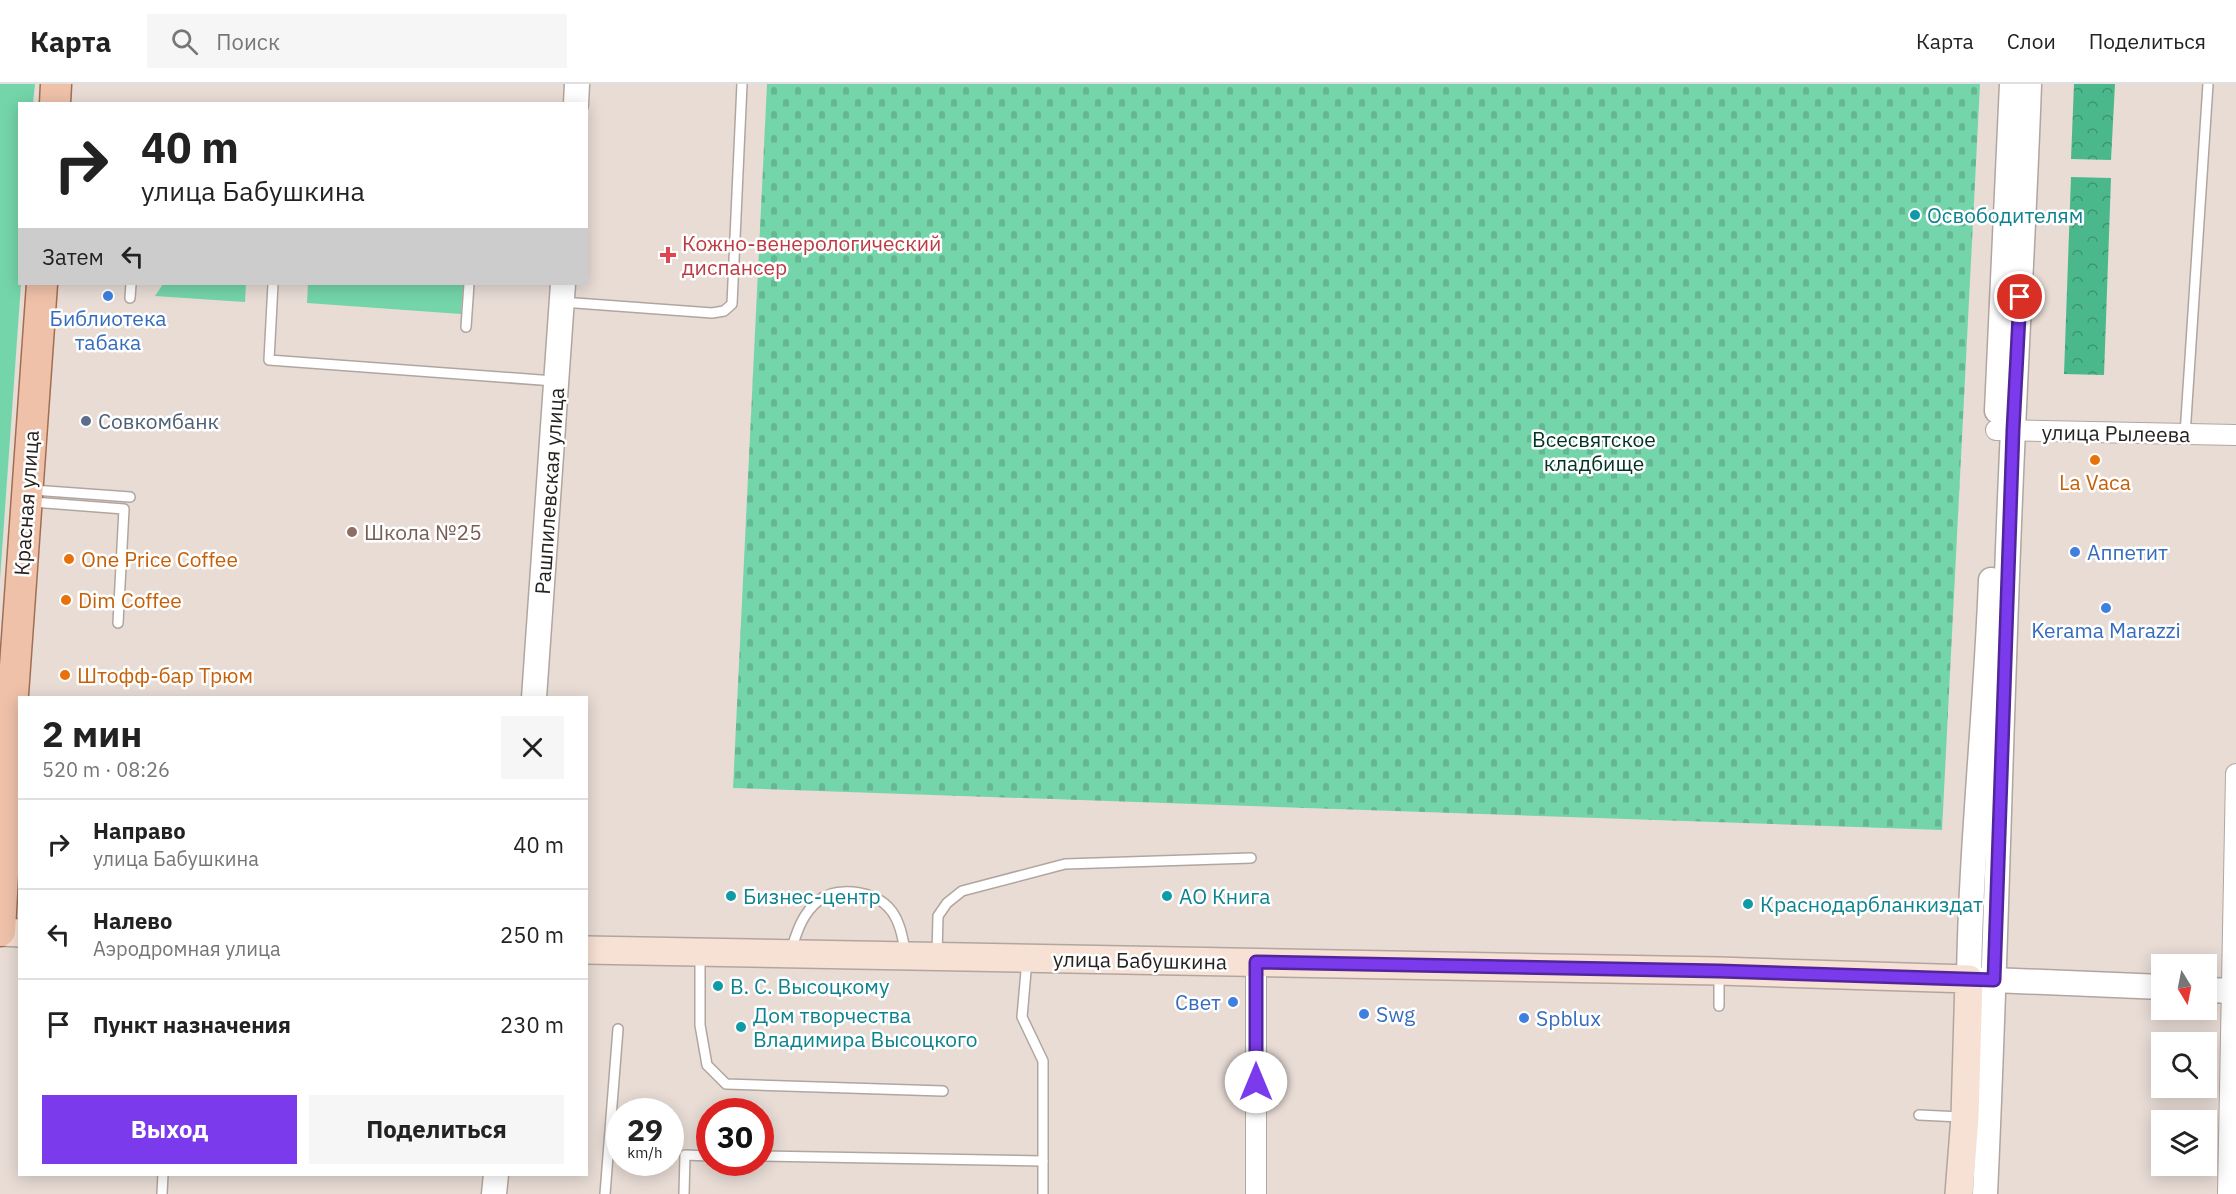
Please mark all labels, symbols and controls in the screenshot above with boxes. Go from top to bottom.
search box [147,14,567,68]
text: Карта [30,23,111,60]
icon: search [168,25,201,58]
text: Поиск [216,27,280,56]
text: Карта [1916,27,1974,55]
text: Слои [2007,27,2056,55]
text: Поделиться [2089,27,2206,55]
text: 40 m [141,120,239,175]
icon: right [42,126,120,204]
text: улица Бабушкина [141,173,365,208]
place label: Освободителям [1927,201,2083,229]
marker: Освободителям [1908,208,1922,222]
place label: Кожно-венерологический диспансер [682,229,941,281]
icon: left [116,240,149,273]
text: Затем [42,242,104,271]
marker: Кожно-венерологический диспансер [659,246,677,264]
pin [1994,271,2045,322]
icon: arrive [2003,280,2036,313]
marker: Библиотека табака [101,289,115,303]
place label: Библиотека табака [50,304,166,356]
street label: Рашпилевская улица [528,387,570,595]
place label: Совкомбанк [98,407,219,435]
marker: Совкомбанк [79,414,93,428]
street label: улица Рылеева [2041,418,2191,448]
park label: Всесвятское кладбище [1532,425,1656,477]
street label: Красная улица [7,429,45,577]
marker: La Vaca [2088,453,2102,467]
place label: La Vaca [2059,468,2131,496]
place label: Школа №25 [364,518,482,546]
marker: Школа №25 [345,525,359,539]
place label: Аппетит [2087,538,2168,566]
place label: One Price Coffee [81,545,238,573]
marker: Аппетит [2068,545,2082,559]
marker: One Price Coffee [62,552,76,566]
place label: Dim Coffee [78,586,182,614]
marker: Dim Coffee [59,593,73,607]
marker: Kerama Marazzi [2099,601,2113,615]
place label: Kerama Marazzi [2031,616,2181,644]
place label: Штофф-бар Трюм [77,661,253,689]
marker: Штофф-бар Трюм [58,668,72,682]
text: 2 мин [42,710,142,757]
button: close [501,716,564,779]
text: 520 m · 08:26 [42,756,170,783]
text: Направо [93,816,186,845]
icon: right [42,828,75,861]
text: 40 m [513,830,564,859]
text: улица Бабушкина [93,845,259,872]
place label: Бизнес-центр [743,882,881,910]
place label: АО Книга [1179,882,1270,910]
marker: Бизнес-центр [724,889,738,903]
marker: АО Книга [1160,889,1174,903]
place label: Краснодарбланкиздат [1760,890,1983,918]
marker: Краснодарбланкиздат [1741,897,1755,911]
text: Налево [93,906,172,935]
icon: left [42,918,75,951]
text: 250 m [500,920,564,949]
text: Аэродромная улица [93,935,281,962]
street label: улица Бабушкина [1053,944,1227,976]
north arrow [2151,954,2217,1020]
map controls [2151,954,2217,1176]
place label: В. С. Высоцкому [730,972,890,1000]
marker: В. С. Высоцкому [711,979,725,993]
place label: Свет [1175,988,1221,1016]
marker: Свет [1226,995,1240,1009]
place label: Swg [1376,1000,1415,1028]
place label: Дом творчества Владимира Высоцкого [753,1001,978,1053]
place label: Spblux [1536,1004,1601,1032]
marker: Swg [1357,1007,1371,1021]
icon: arrive [42,1008,75,1041]
text: Пункт назначения [93,1010,291,1039]
text: 230 m [500,1010,564,1039]
marker: Spblux [1517,1011,1531,1025]
marker: Дом творчества Владимира Высоцкого [734,1020,748,1034]
button: search [2151,1032,2217,1098]
position arrow [1224,1050,1288,1114]
button: Выход [42,1095,297,1164]
button: Поделиться [309,1095,564,1164]
speed limit sign: 30 [696,1098,774,1176]
text: 29 [627,1110,663,1149]
button: layers [2151,1110,2217,1176]
text: km/h [627,1143,663,1162]

